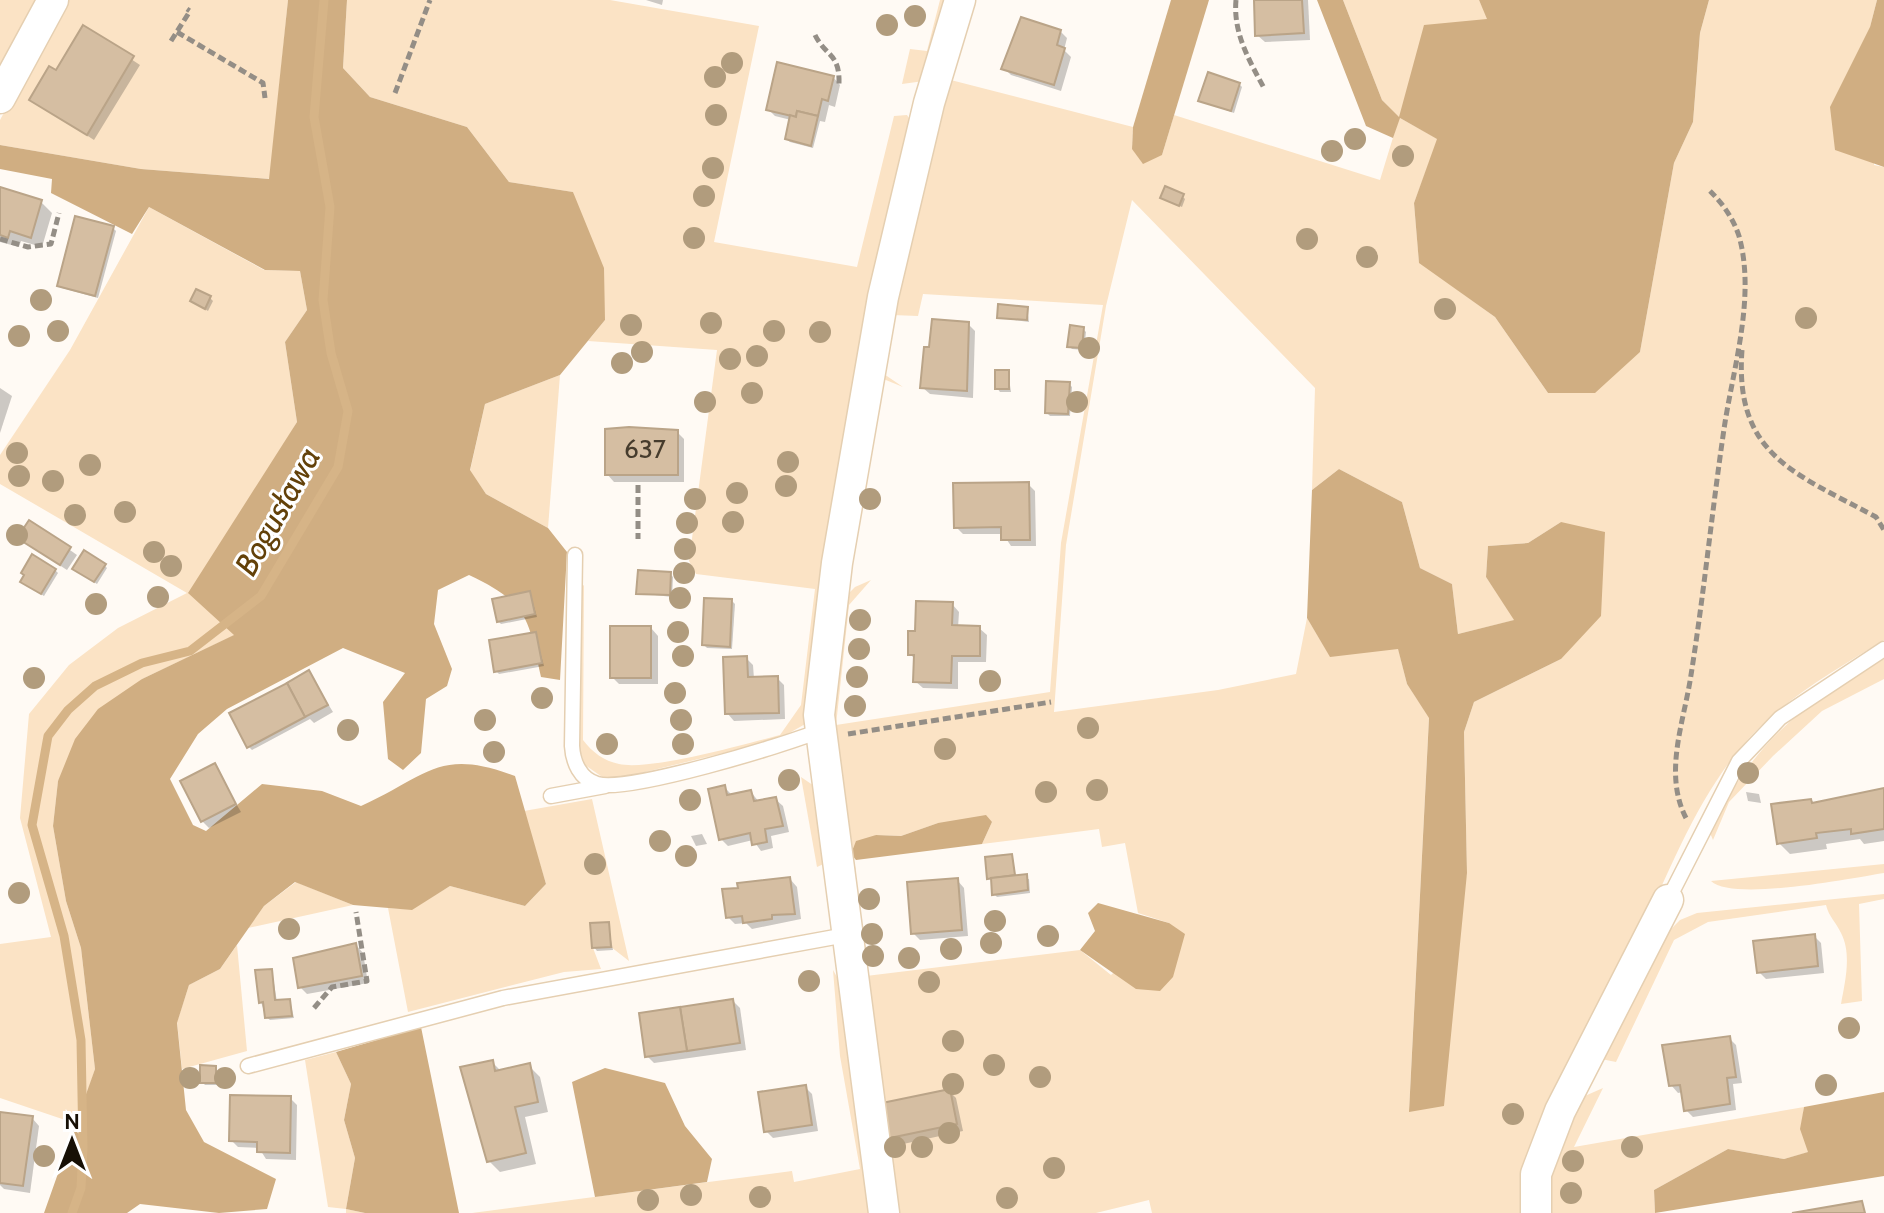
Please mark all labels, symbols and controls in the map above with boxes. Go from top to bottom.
house number: 637 [624,433,666,465]
water label: Bogusława [226,440,328,582]
north arrow [32,1101,112,1181]
text: N [64,1108,80,1135]

